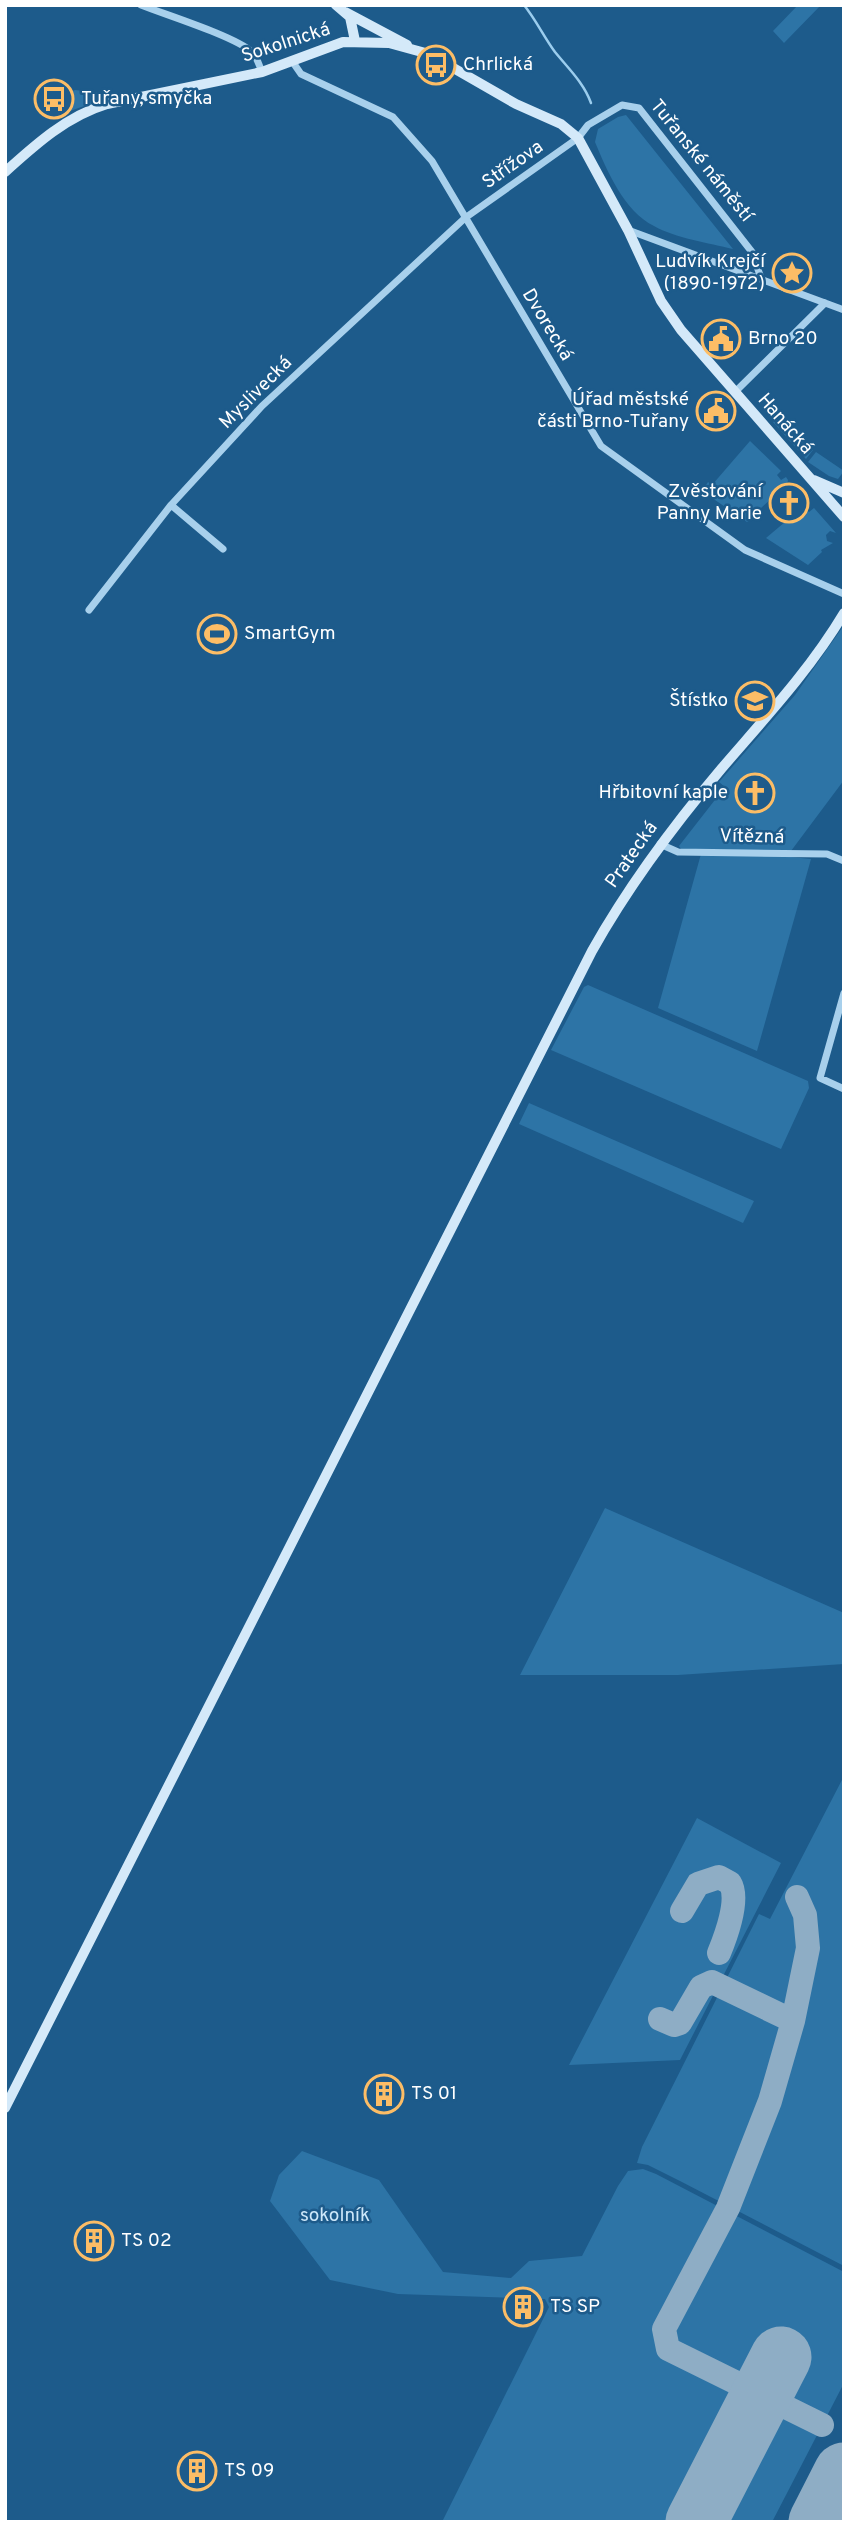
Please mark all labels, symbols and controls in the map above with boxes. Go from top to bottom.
street label: Sokolnická [239,17,333,69]
bus stop icon: Chrlická [415,44,457,86]
place label: Chrlická [463,53,533,77]
bus stop icon: Tuřany, smyčka [33,78,75,120]
place label: Tuřany, smyčka [81,87,212,111]
street label: Tuřanské náměstí [644,95,759,229]
street label: Střížova [478,135,548,195]
place label: Ludvík Krejčí (1890-1972) [655,250,767,296]
place icon: Ludvík Krejčí (1890-1972) [771,252,813,294]
street label: Dvorecká [516,285,578,365]
public building icon: Brno 20 [700,318,742,360]
place label: Brno 20 [748,327,818,351]
street label: Myslivecká [214,351,298,435]
place label: Úřad městské části Brno-Tuřany [537,387,689,434]
street label: Hanácká [752,388,818,460]
public building icon: Úřad městské části Brno-Tuřany [695,390,737,432]
place label: Zvěstování Panny Marie [657,480,764,526]
church icon: Zvěstování Panny Marie [768,482,810,524]
sports icon: SmartGym [196,613,238,655]
place label: SmartGym [244,622,336,646]
school or university icon: Štístko [734,680,776,722]
place label: Štístko [669,688,728,713]
church icon: Hřbitovní kaple [734,772,776,814]
place label: Hřbitovní kaple [599,781,728,805]
street label: Pratecká [600,817,664,893]
street label: Vítězná [719,824,785,850]
building icon: TS 01 [363,2073,405,2115]
place label: TS 01 [411,2082,457,2106]
park label: sokolník [300,2204,370,2228]
building icon: TS 02 [73,2220,115,2262]
place label: TS 02 [121,2229,172,2253]
building icon: TS SP [502,2286,544,2328]
place label: TS SP [550,2295,600,2319]
building icon: TS 09 [176,2450,218,2492]
place label: TS 09 [224,2459,274,2483]

